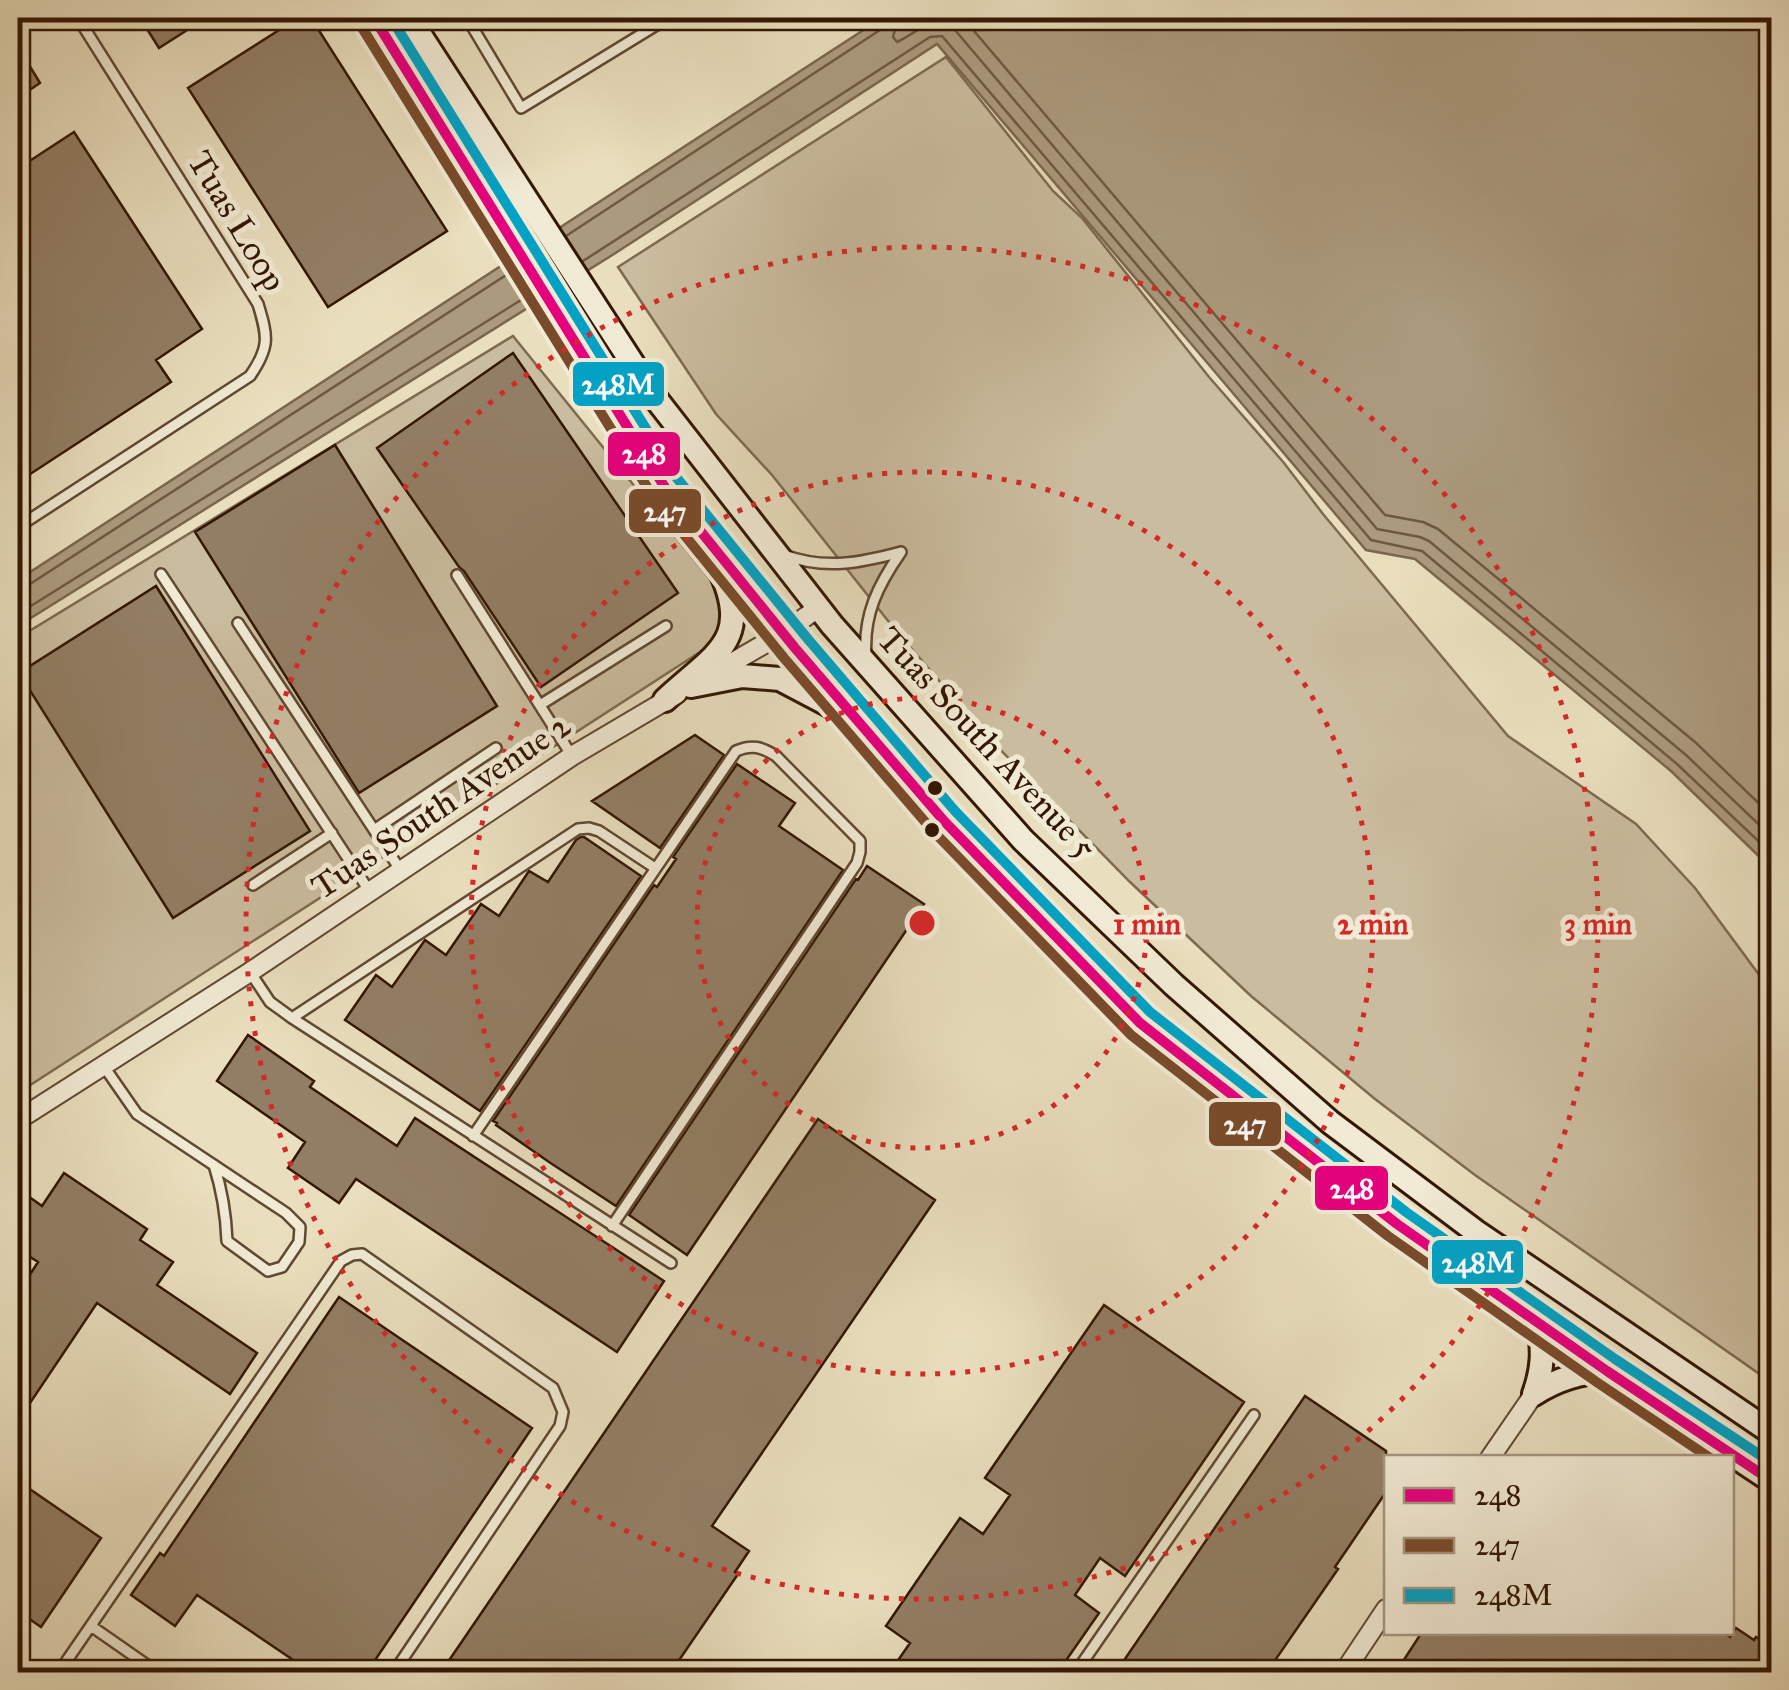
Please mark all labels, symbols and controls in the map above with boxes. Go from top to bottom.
street label: Tuas Loop [178,143,296,299]
line badge: 248M [571,360,666,408]
text: 248M [581,367,655,402]
line badge: 248 [606,430,682,478]
text: 248 [622,436,666,471]
line badge: 247 [627,487,703,535]
text: 247 [643,494,687,529]
street label: Tuas South Avenue 5 [868,618,1106,868]
street label: Tuas South Avenue 2 [303,703,579,909]
unlabelled marker [925,778,945,798]
unlabelled marker [922,820,942,840]
centre of rings [904,905,940,941]
text: 1 min [1113,906,1182,942]
text: 2 min [1338,906,1409,942]
text: 3 min [1564,906,1633,942]
line badge: 247 [1207,1100,1283,1148]
text: 247 [1223,1107,1267,1142]
line badge: 248 [1313,1164,1390,1212]
text: 248 [1330,1171,1374,1206]
line badge: 248M [1430,1238,1525,1286]
text: 248M [1441,1245,1515,1280]
legend [1384,1455,1734,1635]
text: 248 [1474,1477,1521,1513]
text: 247 [1474,1527,1520,1563]
text: 248M [1474,1577,1552,1613]

